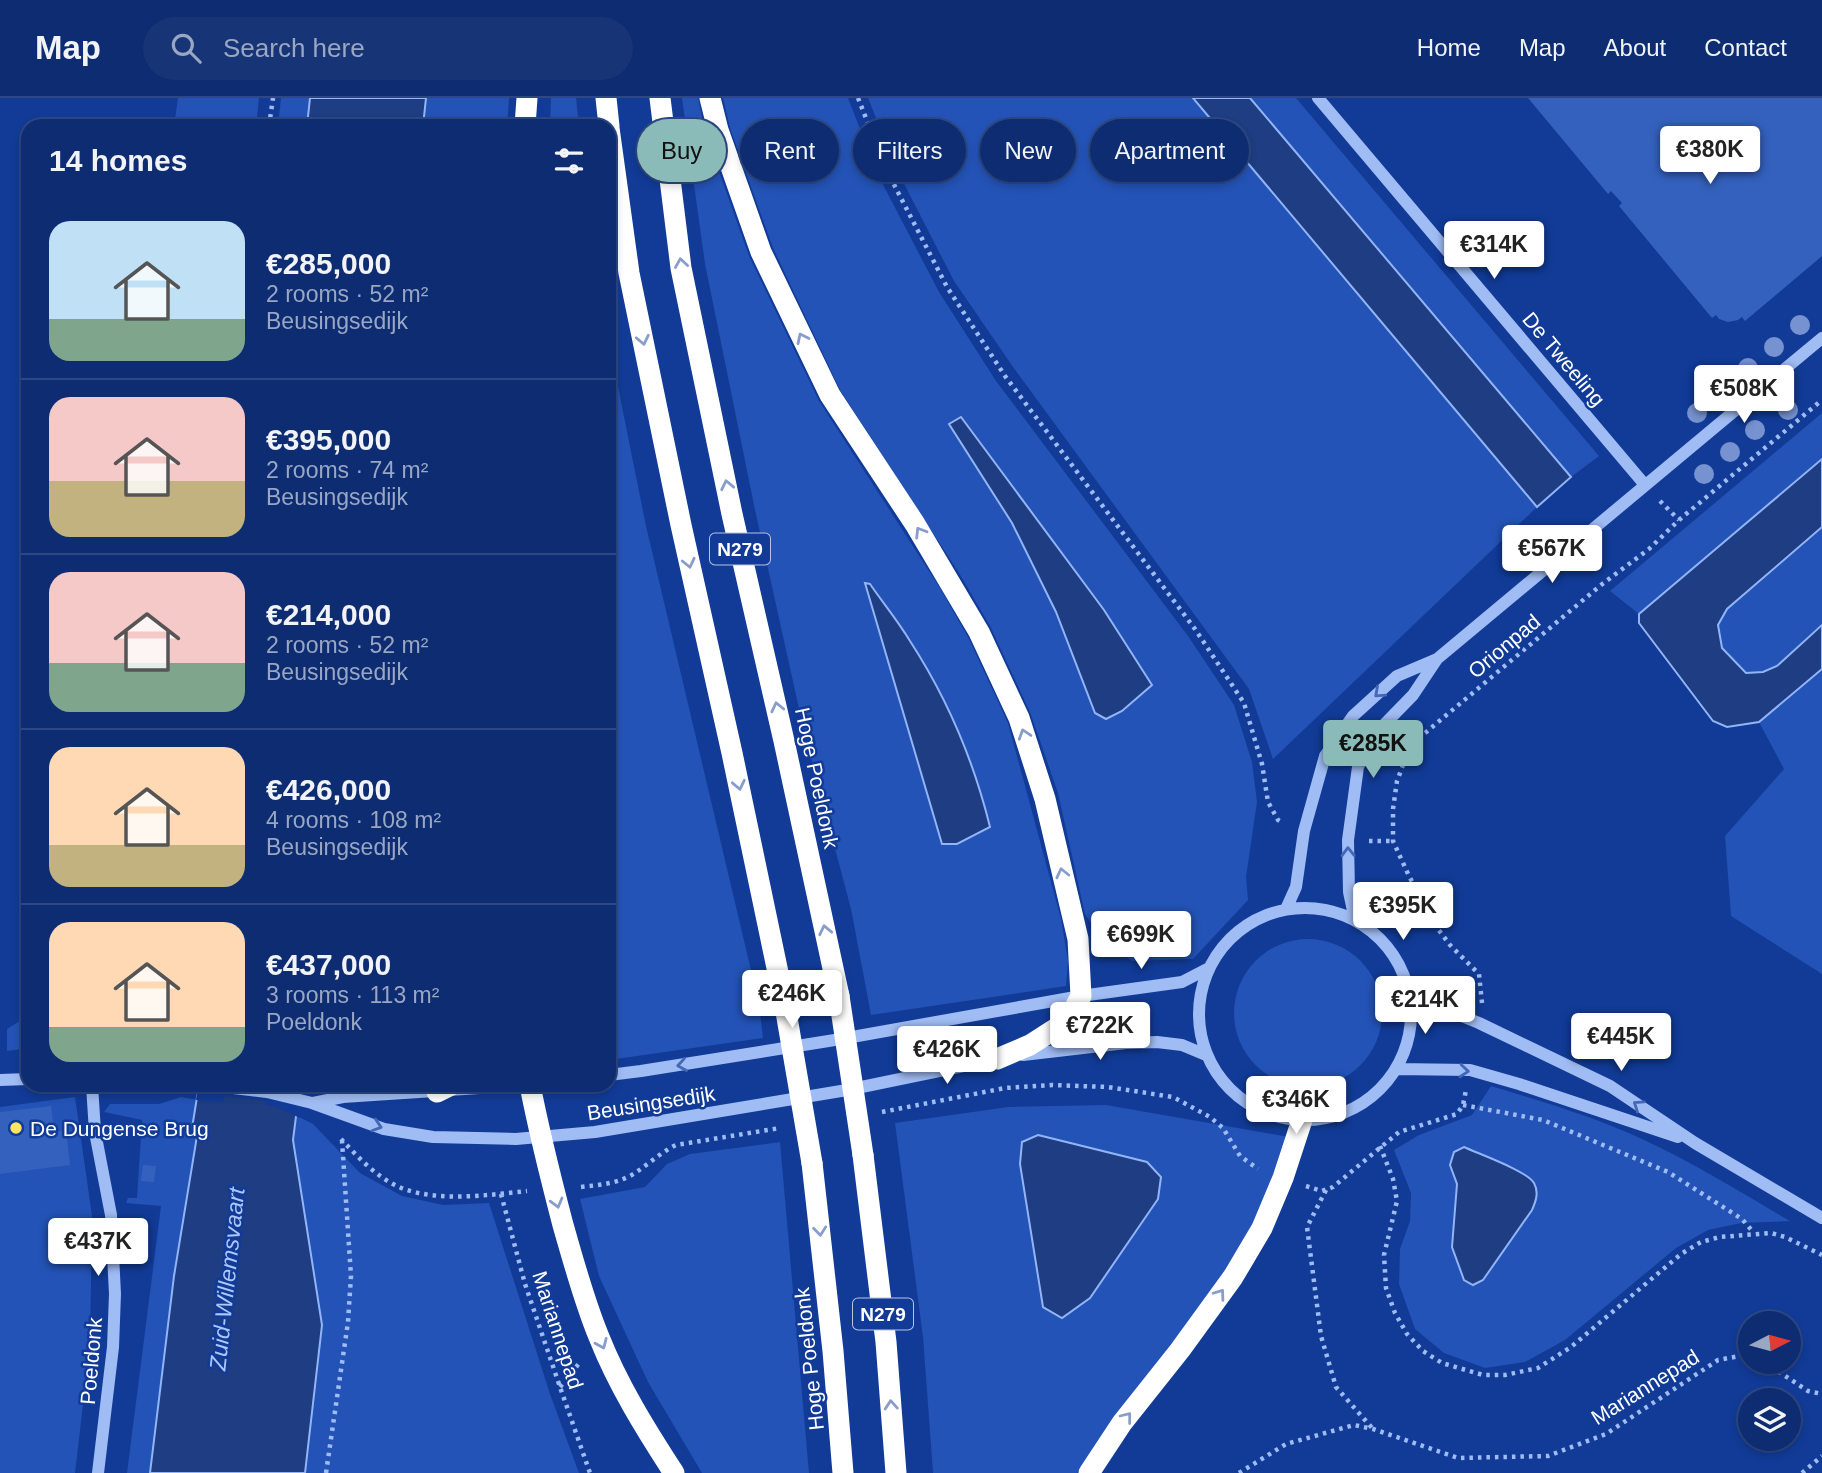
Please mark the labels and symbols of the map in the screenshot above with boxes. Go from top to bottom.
pin: €380K [1661,126,1759,186]
pin: €314K [1445,222,1543,281]
one-way arrow [674,257,689,269]
street label: De Tweeling [1518,307,1610,411]
one-way arrow [796,333,810,345]
one-way arrow [635,334,650,346]
pin: €508K [1695,366,1793,425]
one-way arrow [720,479,735,491]
pin: €567K [1503,526,1601,585]
one-way arrow [916,527,929,540]
road number: N279 [710,534,770,564]
one-way arrow [681,557,696,569]
street label: Orionpad [1464,609,1544,683]
one-way arrow [1374,685,1387,697]
one-way arrow [770,701,785,713]
street label: Hoge Poeldonk [791,705,843,851]
pin: €285K [1324,720,1422,780]
one-way arrow [1018,728,1033,740]
one-way arrow [730,779,745,791]
one-way arrow [1340,847,1356,857]
one-way arrow [1056,867,1070,879]
pin: €395K [1354,882,1452,942]
pin: €699K [1092,912,1190,971]
one-way arrow [819,924,833,936]
pin: €246K [743,970,841,1030]
pin: €214K [1376,976,1474,1036]
pin: €722K [1051,1002,1149,1062]
pin: €445K [1572,1014,1670,1073]
pin: €426K [898,1026,996,1086]
one-way arrow [676,1057,688,1072]
one-way arrow [1459,1063,1470,1078]
pin: €346K [1247,1076,1345,1136]
street label: Beusingsedijk [585,1081,717,1124]
one-way arrow [1633,1101,1646,1113]
place label: De Dungense Brug [30,1117,209,1140]
one-way arrow [370,1118,382,1132]
marker: De Dungense Brug [8,1120,24,1136]
water label: Zuid-Willemsvaart [204,1185,250,1373]
one-way arrow [549,1197,564,1209]
pin: €437K [49,1218,147,1278]
one-way arrow [812,1225,827,1237]
street label: Mariannepad [528,1268,588,1392]
street label: Hoge Poeldonk [790,1286,828,1432]
one-way arrow [1212,1290,1224,1302]
road number: N279 [853,1298,913,1330]
north arrow [1738,1311,1801,1374]
street label: Poeldonk [76,1316,106,1406]
one-way arrow [594,1337,608,1349]
street label: Mariannepad [1587,1345,1703,1429]
one-way arrow [884,1399,899,1410]
one-way arrow [1119,1412,1132,1424]

